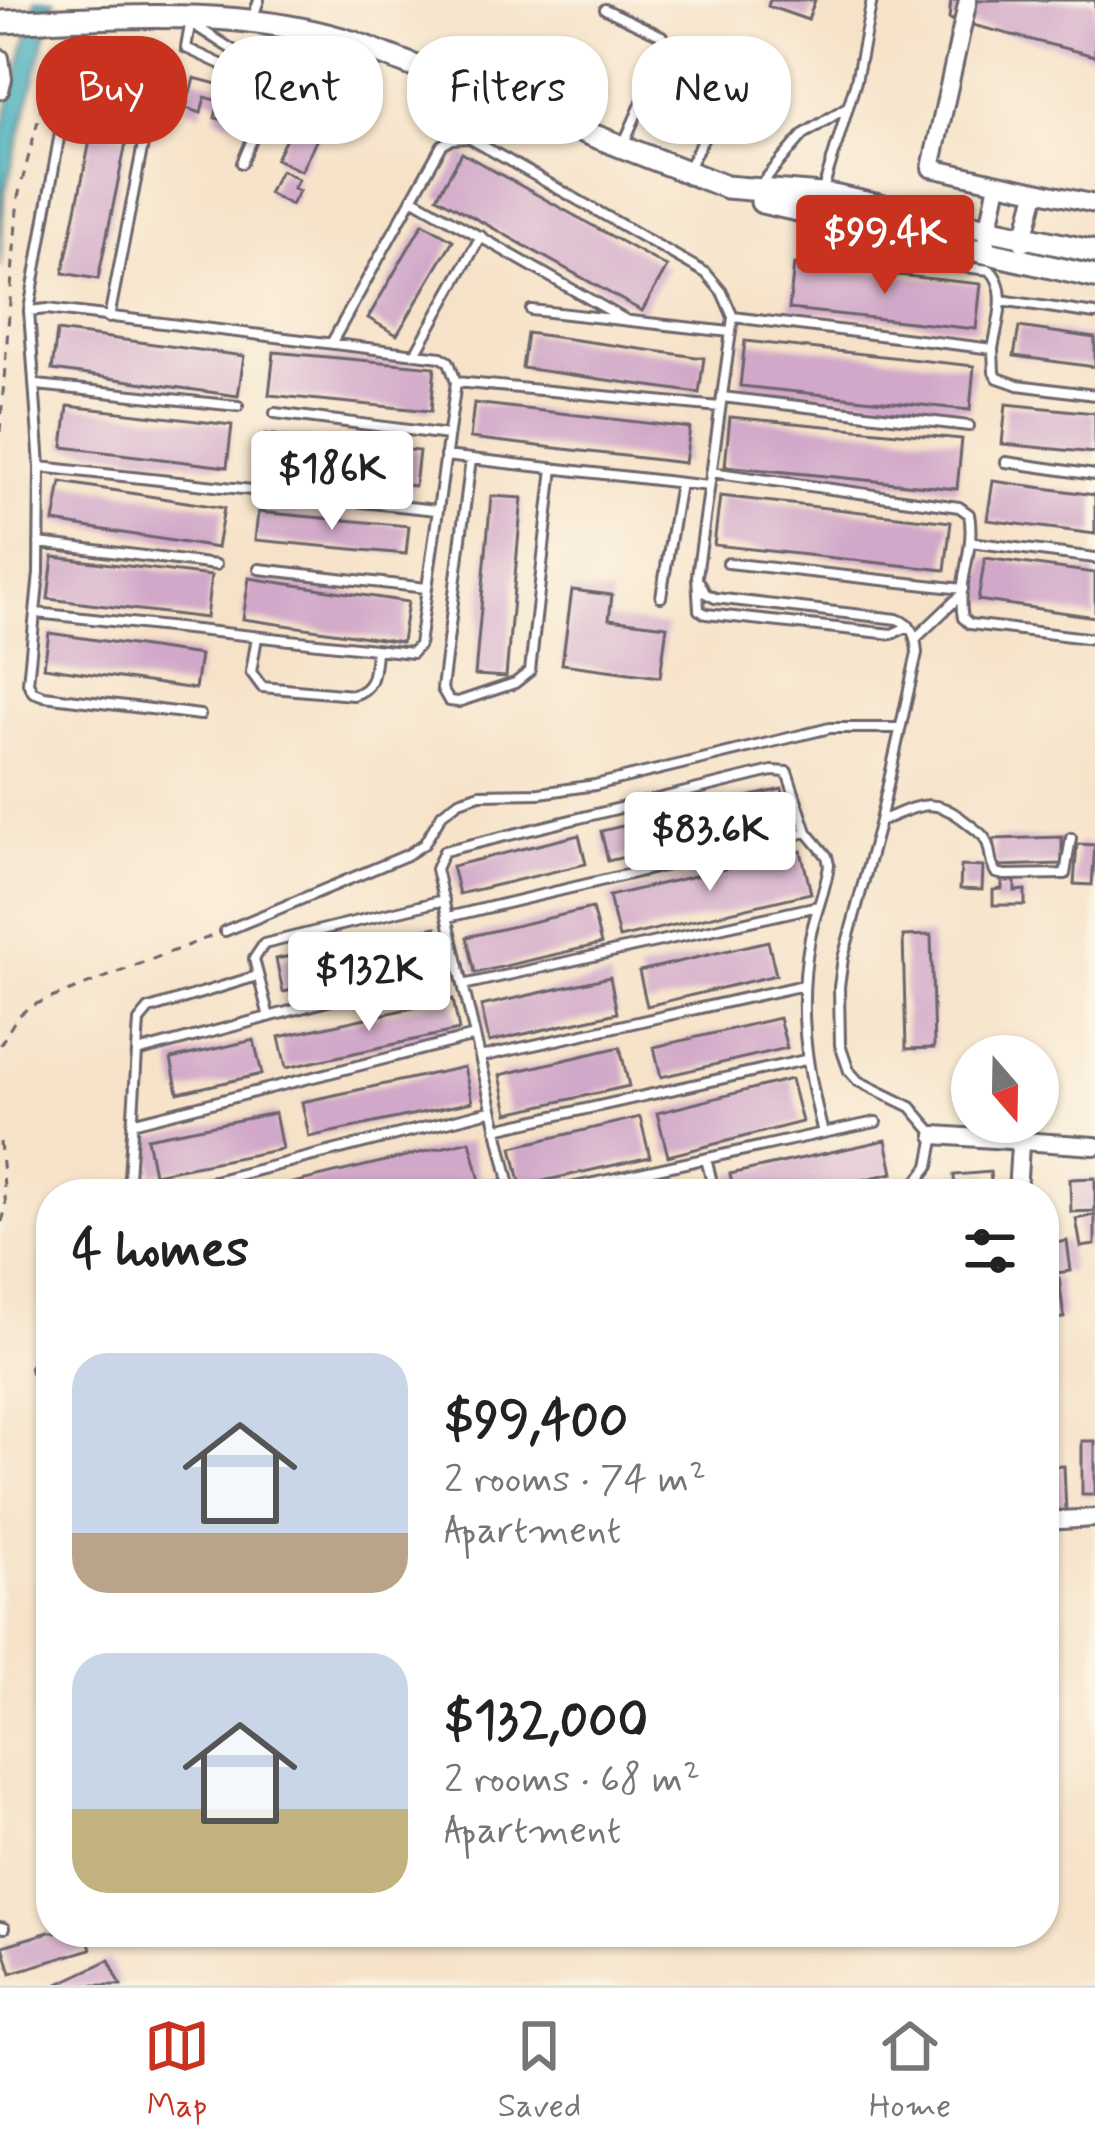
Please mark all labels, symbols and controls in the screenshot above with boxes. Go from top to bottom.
chip: Buy [36,36,187,144]
chip: Rent [211,36,383,144]
chip: Filters [407,36,608,144]
chip: New [632,36,791,144]
pin: $99.4K [787,195,983,297]
text: $99.4K [823,208,947,259]
pin: $186K [248,431,416,533]
text: $186K [278,444,386,495]
pin: $83.6K [612,792,808,894]
text: $83.6K [651,805,769,856]
pin: $132K [285,932,453,1034]
text: $132K [315,945,423,996]
north arrow [951,1035,1059,1143]
map controls [951,1035,1059,1143]
text: 4 homes [72,1218,249,1284]
icon: filters [957,1218,1023,1284]
text: $99,400 [444,1389,628,1455]
icon: home [168,1401,312,1545]
text: 2 rooms · 74 m² [444,1455,706,1506]
text: Apartment [444,1506,621,1557]
text: $132,000 [444,1689,648,1755]
icon: home [168,1701,312,1845]
text: 2 rooms · 68 m² [444,1755,700,1806]
text: Apartment [444,1806,621,1857]
tab: Map [144,2013,210,2129]
tab: Saved [498,2013,581,2129]
tab: Home [869,2013,951,2129]

